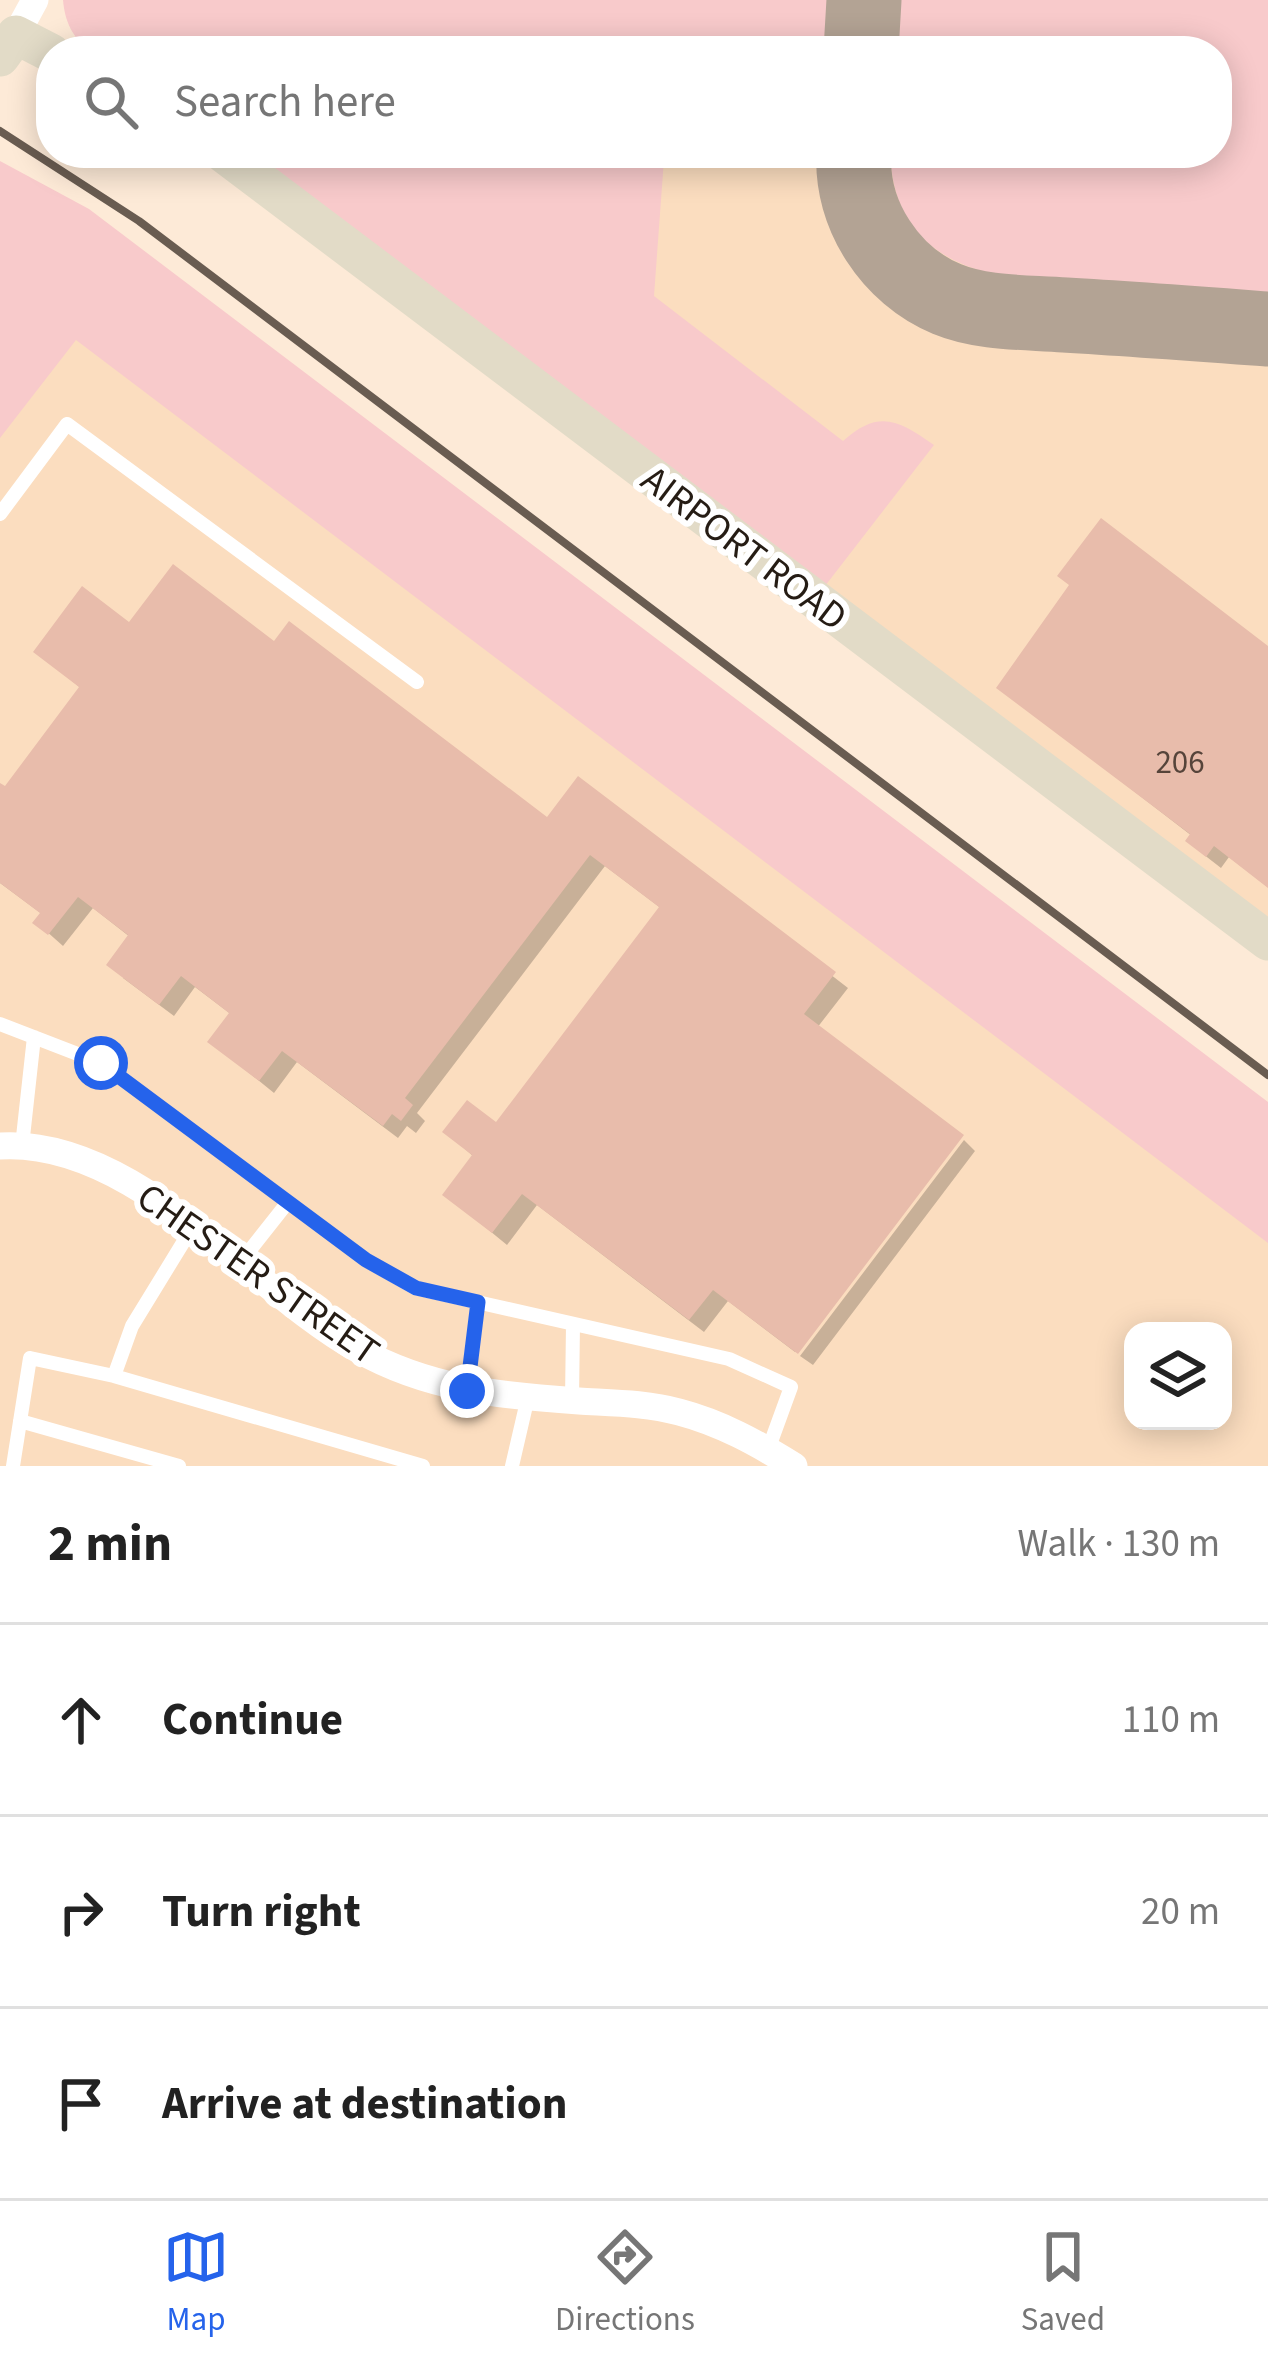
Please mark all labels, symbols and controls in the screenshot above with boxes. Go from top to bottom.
search box [36,36,1232,168]
icon: search [78,69,144,135]
text: Search here [174,70,396,134]
street label: AIRPORT ROAD [629,453,858,645]
house number: 206 [1155,739,1205,786]
route start [74,1036,128,1090]
street label: CHESTER STREET [125,1170,391,1379]
map controls [1124,1322,1232,1430]
button: layers [1124,1322,1232,1430]
route end [440,1364,494,1418]
text: 2 min [48,1508,172,1580]
text: Walk · 130 m [1017,1516,1220,1572]
icon: ahead [48,1687,114,1753]
text: Continue [162,1688,343,1752]
text: 110 m [1122,1692,1220,1748]
icon: right [48,1879,114,1945]
text: Turn right [162,1880,361,1944]
text: 20 m [1141,1884,1220,1940]
icon: arrive [48,2071,114,2137]
text: Arrive at destination [162,2072,567,2136]
tab: Map [163,2224,229,2343]
tab: Directions [555,2224,695,2343]
tab: Saved [1021,2224,1105,2343]

